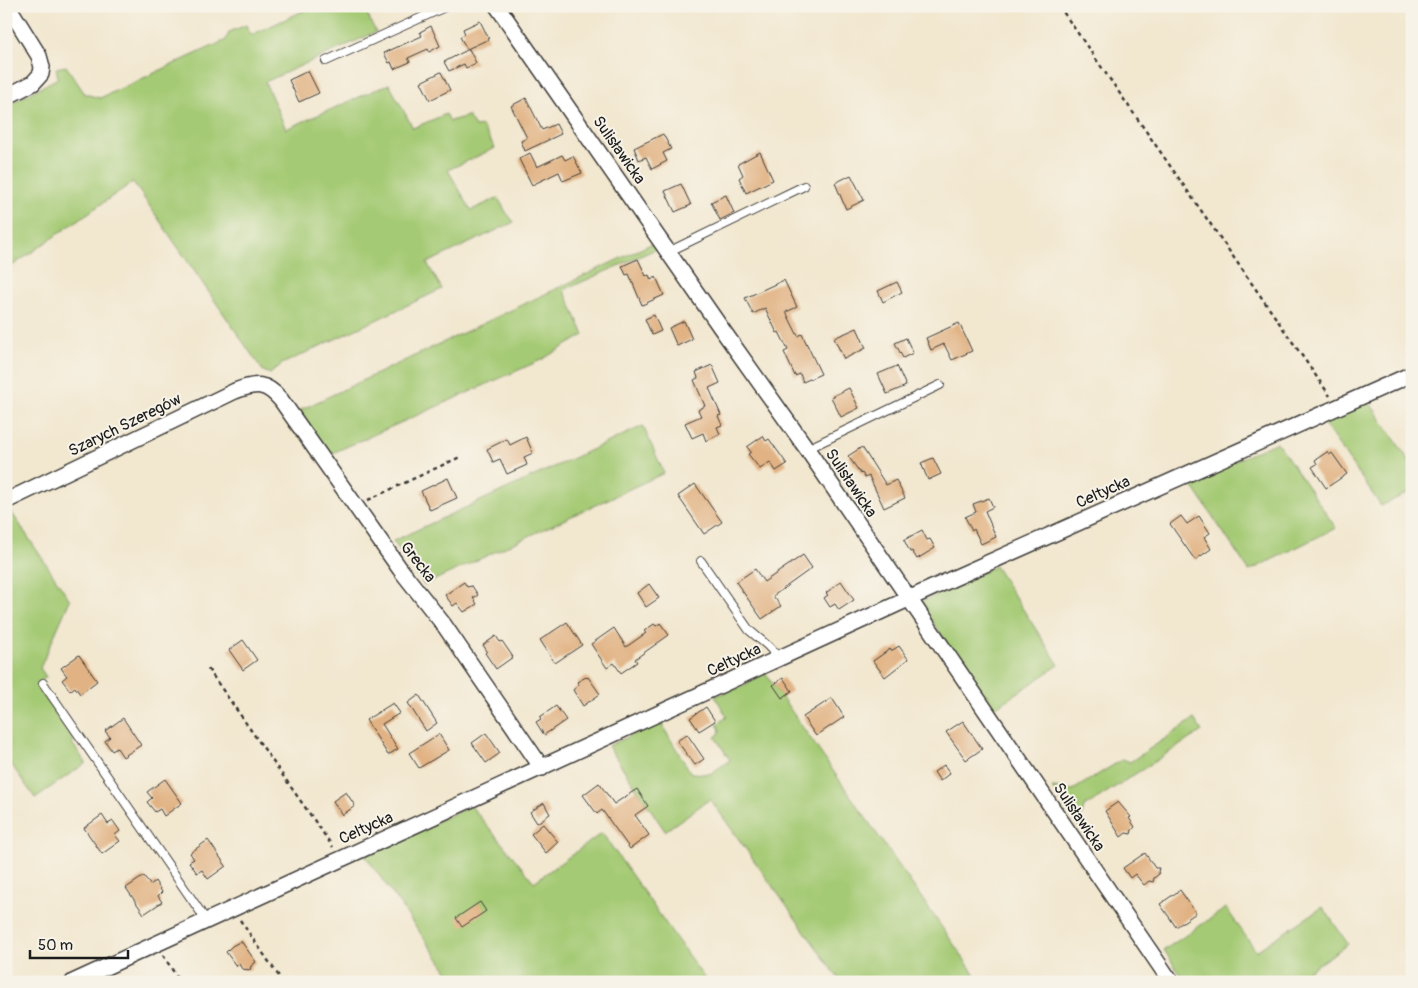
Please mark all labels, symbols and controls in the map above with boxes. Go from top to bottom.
street label: Sulisławicka [588,112,650,188]
street label: Szarych Szeregów [65,389,185,461]
street label: Sulisławicka [821,445,881,521]
street label: Celtycka [1073,471,1133,513]
street label: Grecka [396,538,440,586]
street label: Celtycka [704,639,764,681]
street label: Sulisławicka [1049,779,1109,855]
street label: Celtycka [336,807,396,849]
scale bar [30,928,128,960]
text: 50 m [38,936,73,955]

